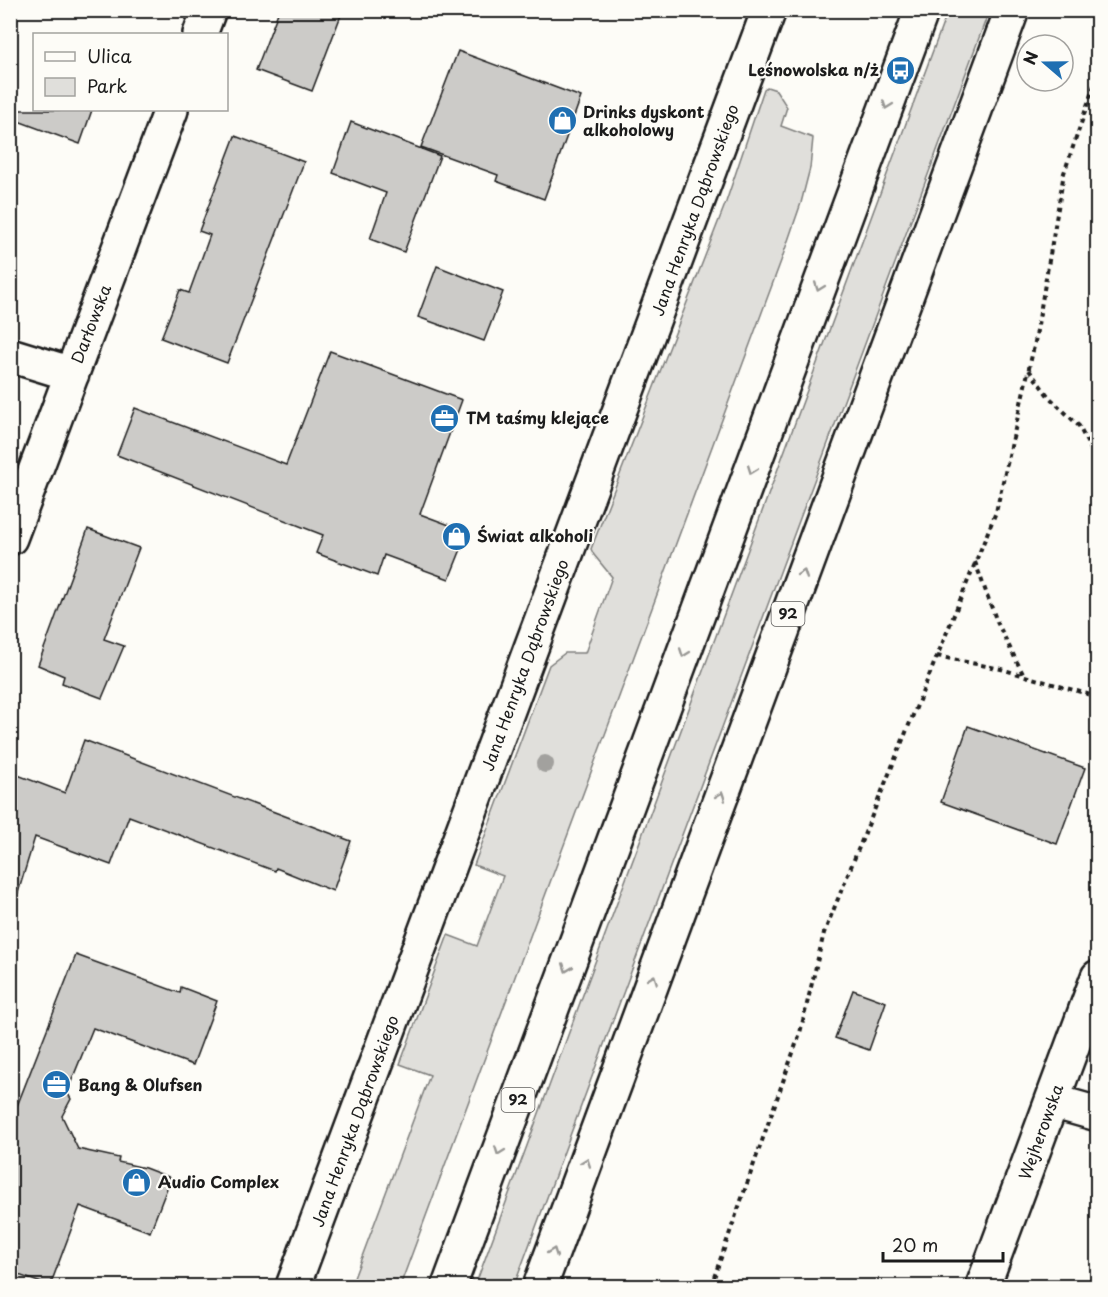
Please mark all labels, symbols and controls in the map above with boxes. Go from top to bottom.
legend [33,33,228,111]
north arrow [1015,33,1075,93]
text: Ulica [87,42,132,69]
text: N [1017,47,1043,68]
bus stop icon: Leśnowolska n/ż [884,54,916,86]
place label: Leśnowolska n/ż [748,57,879,81]
text: Park [87,72,127,99]
place label: Drinks dyskont alkoholowy [583,99,705,141]
one-way arrow [882,99,895,109]
street label: Jana Henryka Dąbrowskiego [645,100,744,319]
shop icon: Drinks dyskont alkoholowy [546,105,578,137]
street label: Darłowska [64,281,116,367]
one-way arrow [814,282,827,292]
office icon: TM taśmy klejące [429,402,461,434]
place label: TM taśmy klejące [466,405,609,429]
one-way arrow [746,464,759,475]
shop icon: Świat alkoholi [440,520,472,552]
place label: Świat alkoholi [477,523,593,547]
street label: Jana Henryka Dąbrowskiego [475,555,574,774]
one-way arrow [796,569,808,580]
road number: 92 [772,602,804,626]
one-way arrow [678,647,691,658]
one-way arrow [713,792,726,802]
one-way arrow [562,962,574,973]
one-way arrow [646,975,658,986]
street label: Jana Henryka Dąbrowskiego [305,1011,404,1230]
office icon: Bang & Olufsen [41,1069,73,1101]
place label: Bang & Olufsen [78,1072,203,1096]
street label: Wejherowska [1012,1080,1068,1183]
road number: 92 [502,1088,534,1112]
one-way arrow [494,1145,507,1156]
one-way arrow [578,1158,591,1168]
shop icon: Audio Complex [121,1166,153,1198]
place label: Audio Complex [158,1169,279,1193]
scale bar [883,1225,1003,1263]
text: 20 m [892,1231,938,1258]
one-way arrow [545,1247,558,1258]

